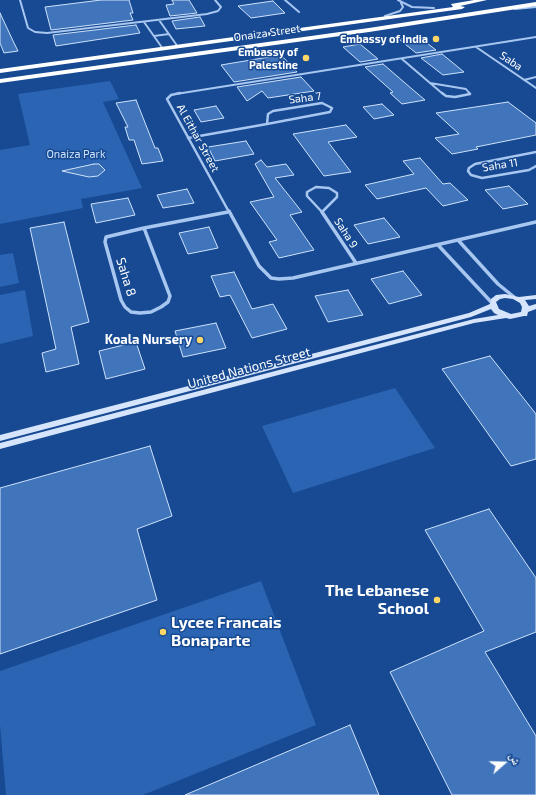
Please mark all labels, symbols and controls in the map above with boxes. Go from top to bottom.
street label: Onaiza Street [233,22,301,44]
place label: Embassy of India [340,32,428,46]
marker: Embassy of India [431,34,441,44]
place label: Embassy of Palestine [238,45,298,71]
street label: Saba [497,49,525,73]
marker: Embassy of Palestine [301,53,311,63]
street label: Saha 7 [288,89,322,107]
street label: Al Eithar Street [174,102,222,174]
park label: Onaiza Park [46,147,106,161]
street label: Saha 11 [481,156,519,174]
street label: Saha 9 [331,215,361,251]
street label: Saha 8 [113,256,139,298]
place label: Koala Nursery [105,332,192,348]
marker: Koala Nursery [195,335,205,345]
street label: United Nations Street [186,344,312,392]
place label: The Lebanese School [325,581,429,619]
marker: The Lebanese School [432,595,442,605]
place label: Lycee Francais Bonaparte [171,613,281,651]
marker: Lycee Francais Bonaparte [158,627,168,637]
north arrow [484,743,524,783]
text: ش [508,751,524,766]

